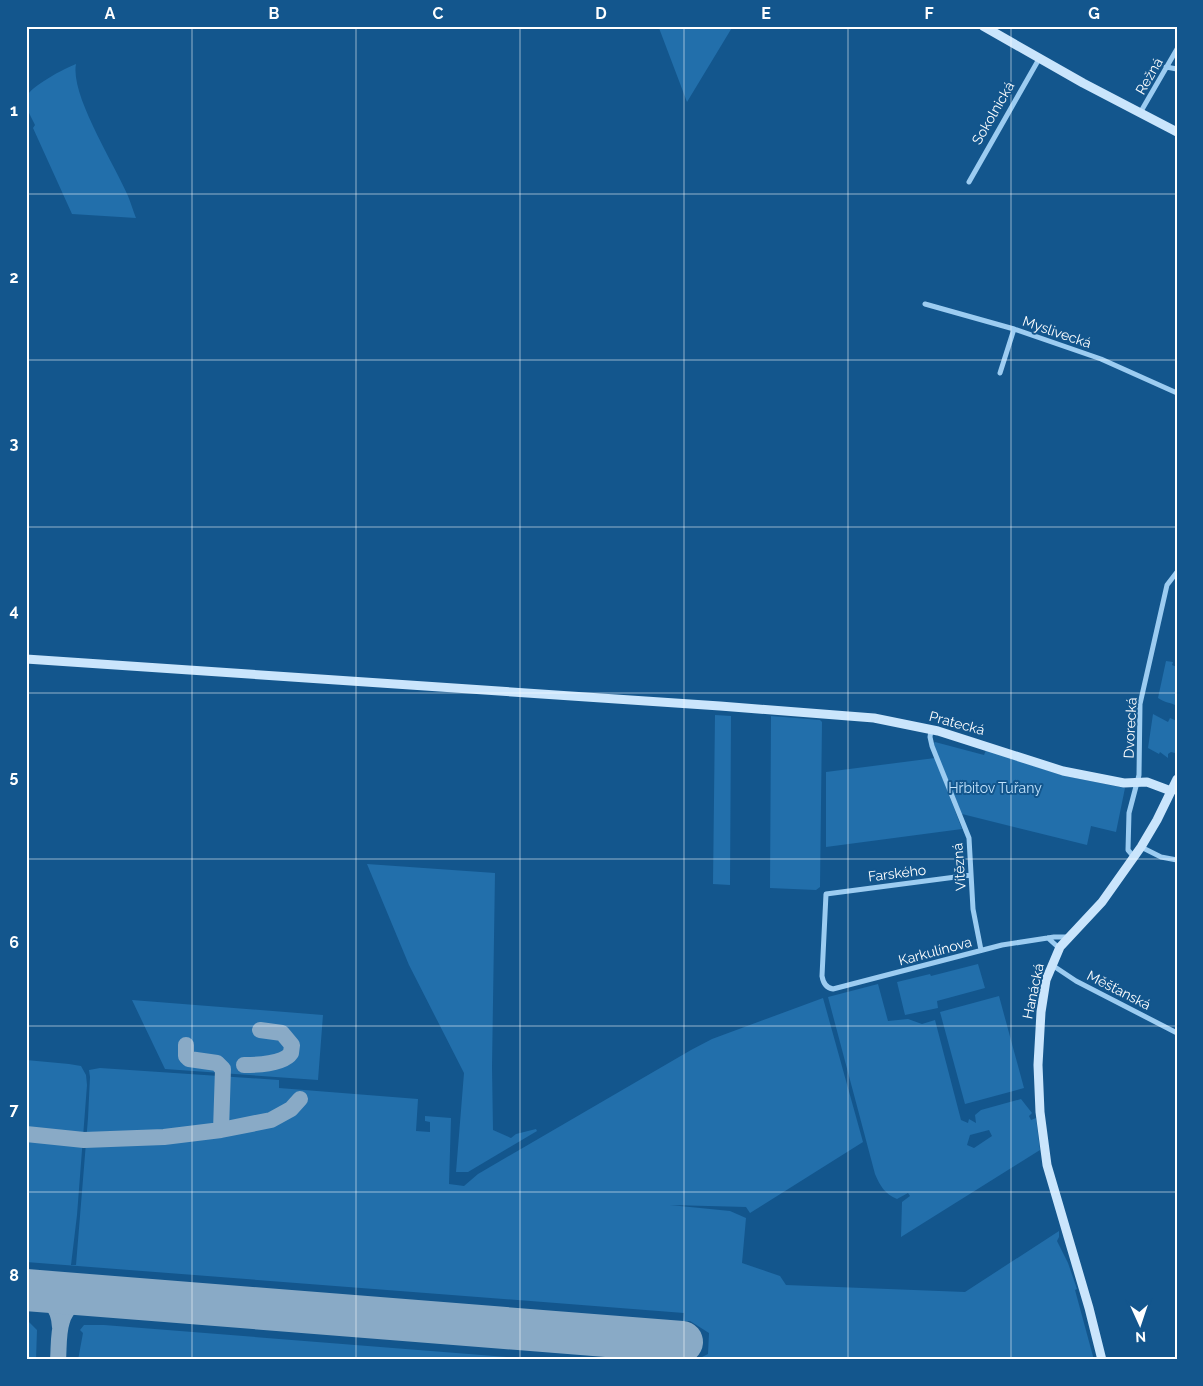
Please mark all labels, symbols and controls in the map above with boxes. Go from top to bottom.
text: A [105,4,116,23]
text: B [269,4,280,23]
text: C [433,4,444,23]
text: D [595,4,607,23]
text: E [761,4,771,23]
text: F [924,4,934,23]
text: G [1088,4,1100,23]
street label: Režná [1132,55,1166,97]
street label: Sokolnická [969,79,1017,147]
text: 1 [10,101,18,120]
text: 2 [9,268,19,287]
street label: Myslivecká [1021,313,1093,351]
text: 3 [10,434,19,453]
text: 4 [9,601,19,620]
street label: Dvorecká [1120,697,1140,759]
street label: Pratecká [928,708,986,738]
text: 5 [10,767,19,786]
park label: Hřbitov Tuřany [948,780,1042,796]
street label: Vítězná [949,843,969,891]
street label: Farského [867,862,927,884]
text: 6 [9,933,19,952]
street label: Karkulínova [897,934,973,968]
street label: Hanácká [1019,962,1047,1020]
street label: Měšťanská [1084,967,1154,1013]
text: 7 [10,1100,19,1119]
text: 8 [9,1266,19,1285]
north arrow [1116,1298,1166,1348]
text: N [1135,1329,1146,1345]

